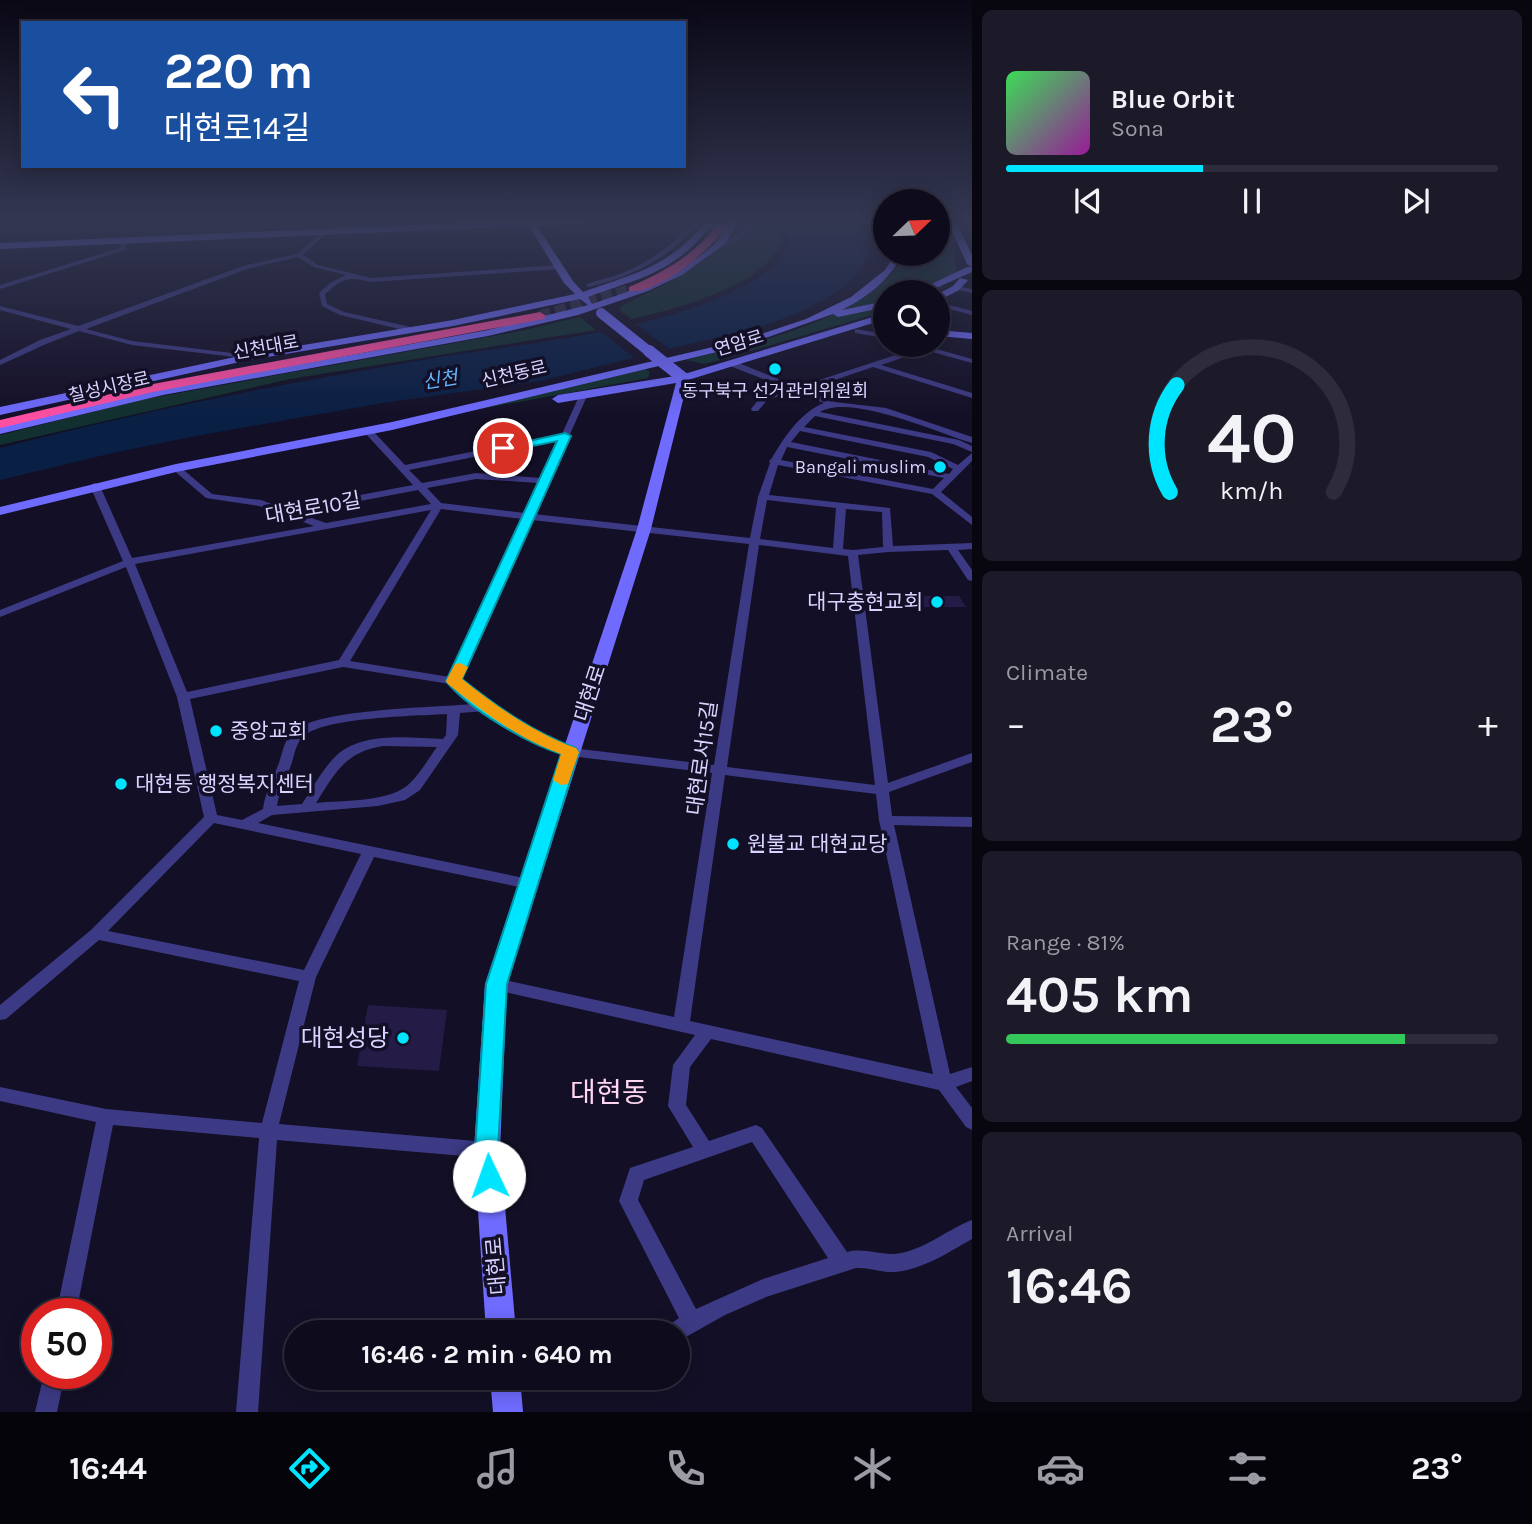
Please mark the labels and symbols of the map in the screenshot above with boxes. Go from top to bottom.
north arrow [873,189,950,266]
street label: 연암로 [712,325,766,361]
street label: 신천대로 [231,330,301,364]
street label: 신천동로 [479,356,549,392]
marker: 동구북구 선거관리위원회 [767,361,783,377]
water label: 신천 [421,366,461,394]
street label: 칠성시장로 [66,367,152,407]
place label: 동구북구 선거관리위원회 [682,380,868,402]
pin [473,418,533,478]
place label: Bangali muslim [795,456,926,478]
marker: Bangali muslim [932,459,948,475]
street label: 대현로10길 [263,488,363,528]
place label: 대구충현교회 [807,590,923,614]
marker: 대구충현교회 [929,594,945,610]
street label: 대현로 [570,662,610,724]
street label: 대현로서15길 [682,699,722,817]
place label: 중앙교회 [230,719,307,743]
marker: 중앙교회 [208,723,224,739]
place label: 대현동 행정복지센터 [135,772,314,796]
marker: 대현동 행정복지센터 [113,776,129,792]
place label: 원불교 대현교당 [747,832,887,856]
marker: 원불교 대현교당 [725,836,741,852]
place label: 대현성당 [301,1024,389,1052]
marker: 대현성당 [395,1030,411,1046]
district label: 대현동 [570,1076,648,1109]
position arrow [452,1139,526,1213]
street label: 대현로 [482,1236,510,1296]
speed limit sign: 50 [21,1298,112,1389]

